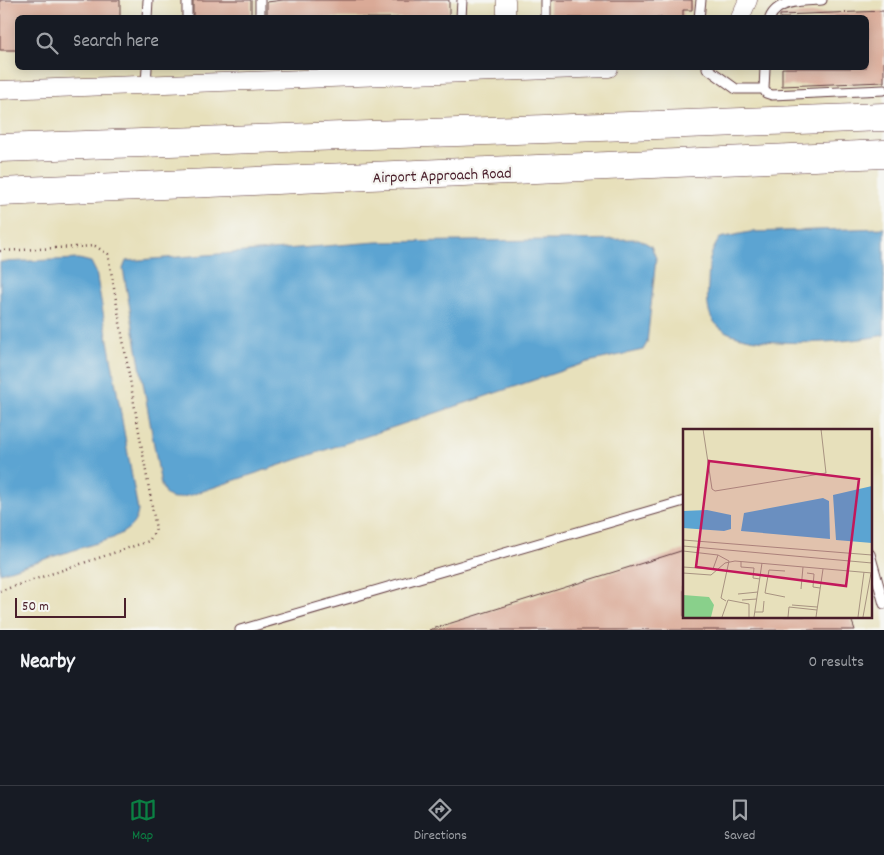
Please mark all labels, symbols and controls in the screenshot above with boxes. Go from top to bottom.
search box [15,15,869,70]
icon: search [33,29,61,57]
text: Search here [73,29,159,56]
street label: Airport Approach Road [372,163,512,190]
inset map [683,429,872,618]
scale bar [15,595,126,618]
text: 50 m [22,597,49,617]
text: Nearby [20,648,75,678]
text: 0 results [809,651,864,674]
tab: Map [129,796,157,846]
tab: Directions [414,796,467,846]
tab: Saved [724,796,755,846]

